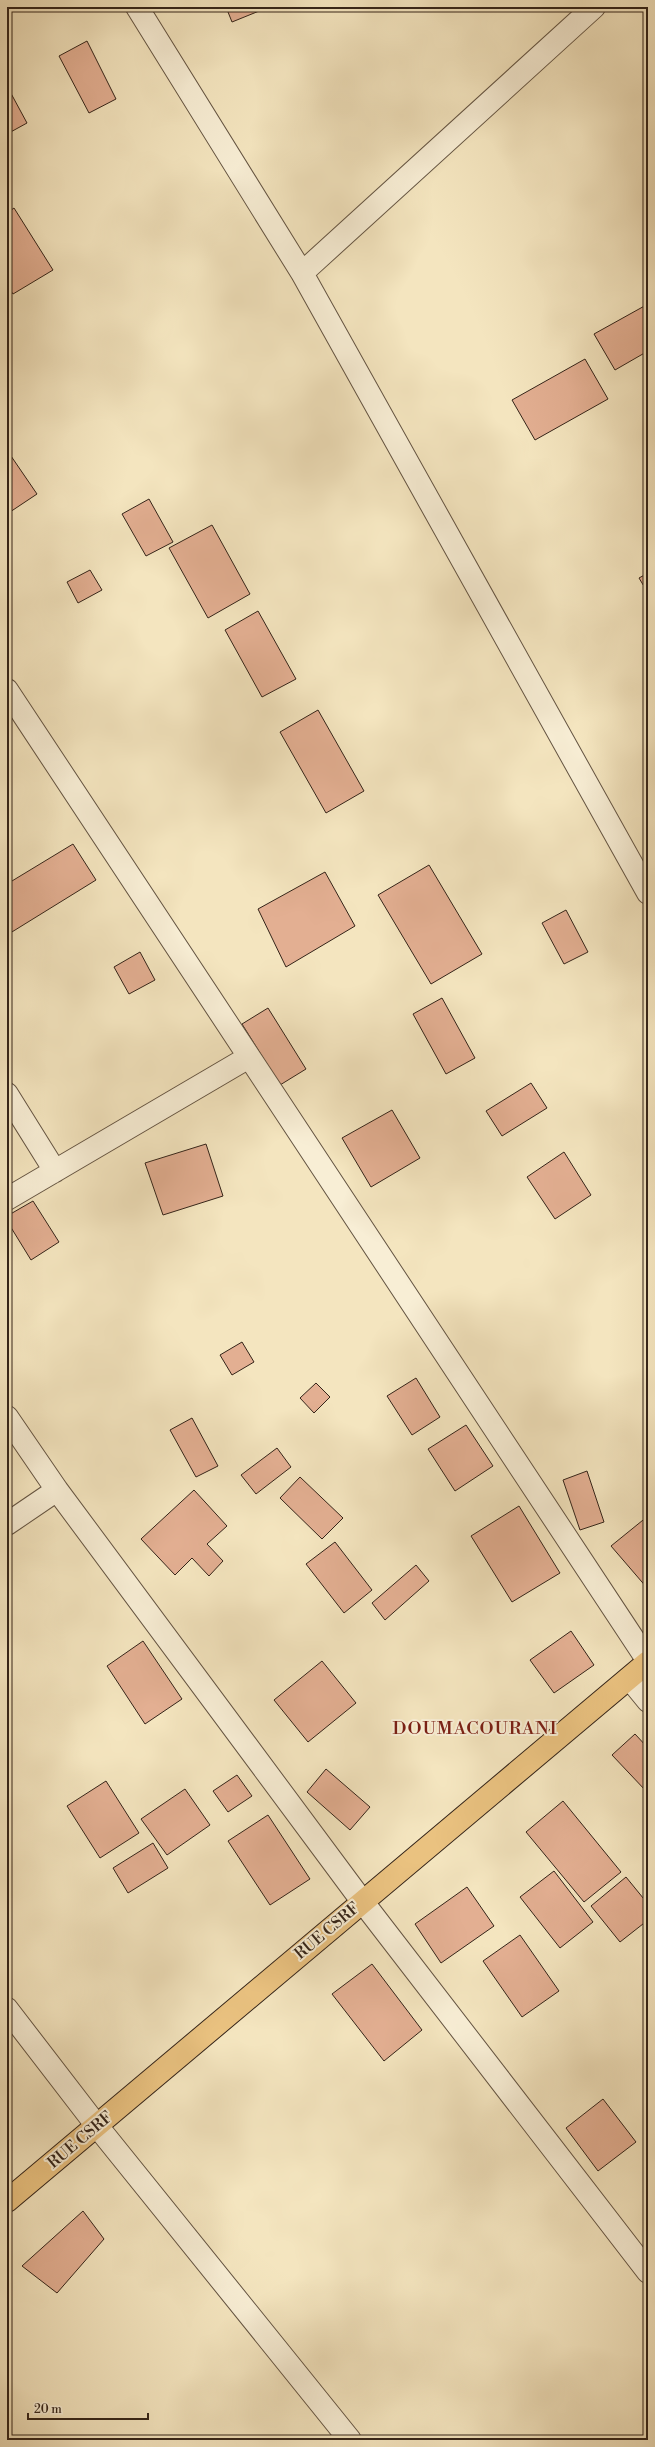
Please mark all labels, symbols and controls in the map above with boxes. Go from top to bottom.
district label: DOUMACOURANI [393,1717,558,1740]
street label: RUE CSRF [290,1898,364,1964]
street label: RUE CSRF [43,2107,117,2173]
scale bar [28,2395,148,2421]
text: 20 m [34,2402,62,2417]

